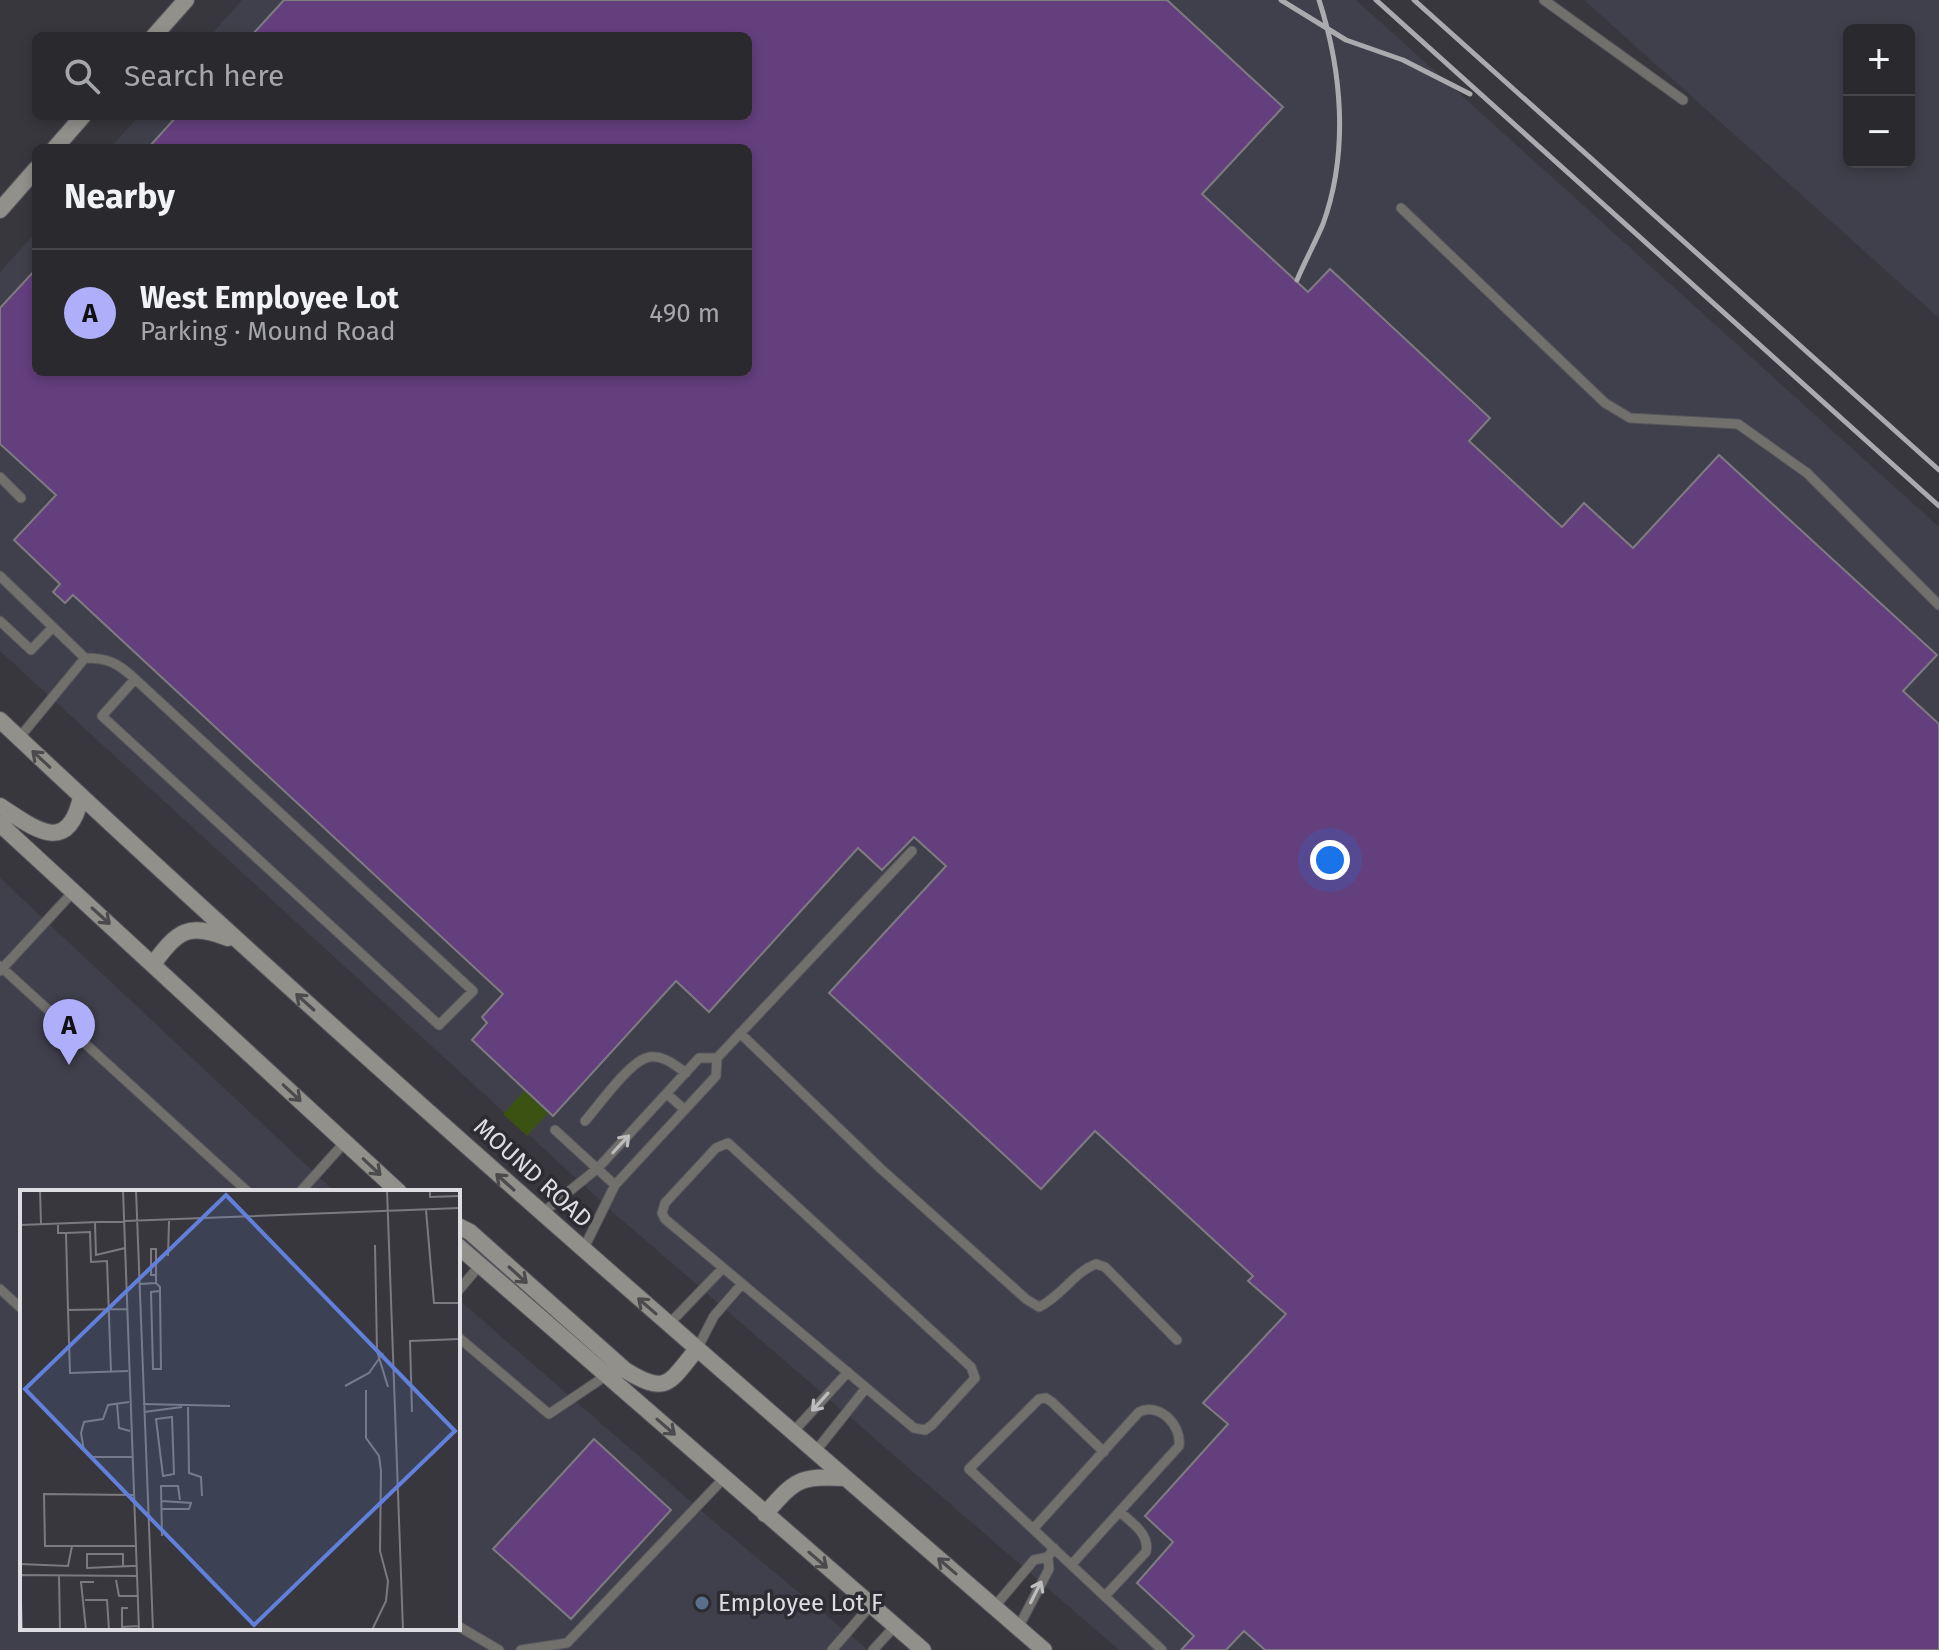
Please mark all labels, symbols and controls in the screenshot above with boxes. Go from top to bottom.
map controls [1843,24,1915,168]
button: + [1843,24,1915,96]
search box [32,32,752,120]
icon: search [60,54,104,98]
text: Search here [124,58,284,94]
button: − [1843,96,1915,168]
text: Nearby [64,176,175,217]
text: West Employee Lot [140,280,399,316]
text: A [82,298,98,329]
text: 490 m [649,298,720,329]
text: Parking · Mound Road [140,316,395,347]
one-way arrow [31,750,51,768]
your location [1310,840,1350,880]
one-way arrow [91,907,111,926]
one-way arrow [296,993,316,1011]
pin: A [43,999,95,1065]
one-way arrow [282,1083,302,1102]
street label: MOUND ROAD [468,1113,598,1233]
one-way arrow [611,1134,629,1154]
one-way arrow [362,1158,382,1176]
one-way arrow [496,1173,516,1191]
inset map [20,1190,460,1630]
one-way arrow [508,1266,528,1284]
one-way arrow [638,1297,658,1315]
one-way arrow [812,1392,830,1412]
one-way arrow [655,1417,675,1435]
one-way arrow [807,1551,827,1569]
one-way arrow [937,1557,958,1575]
one-way arrow [1029,1581,1045,1605]
place label: Employee Lot F [718,1589,883,1617]
marker: Employee Lot F [693,1594,711,1612]

